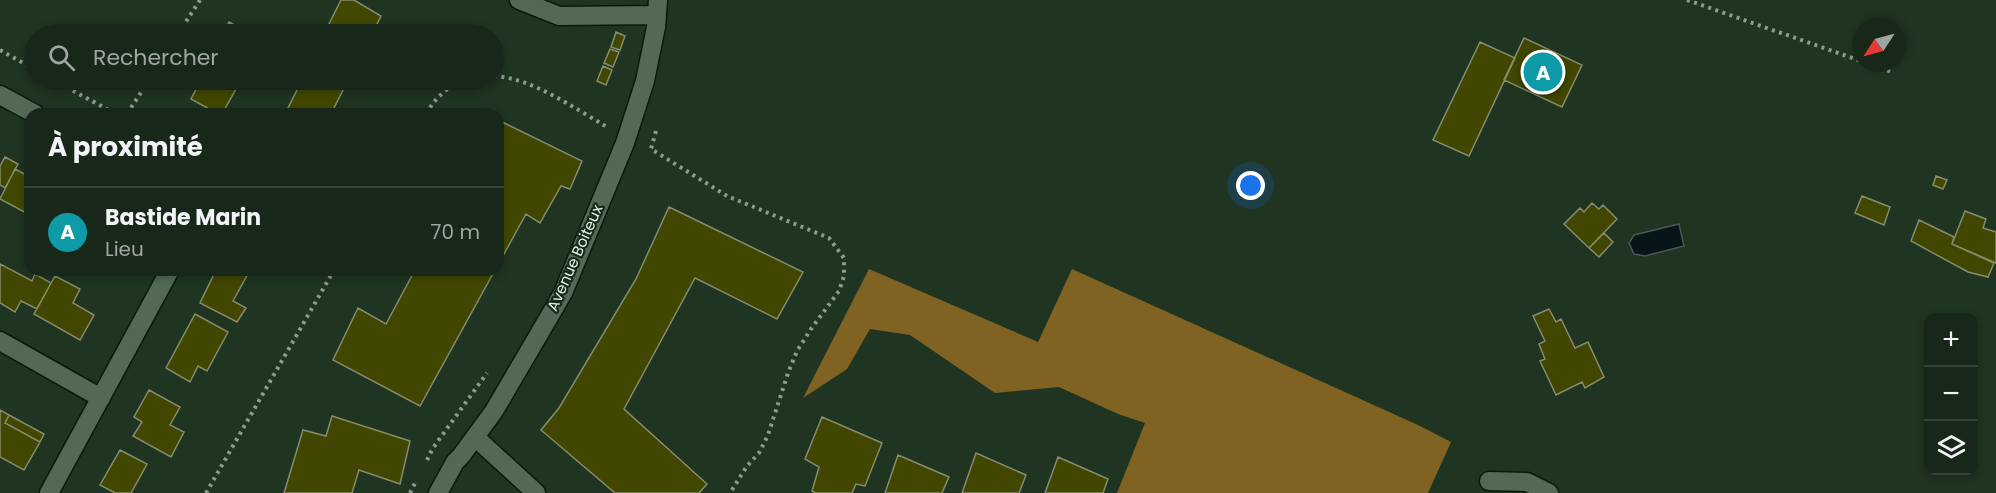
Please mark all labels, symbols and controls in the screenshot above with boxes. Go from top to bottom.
north arrow [1852,18,1906,72]
search box [24,24,504,90]
icon: search [45,41,78,74]
text: Rechercher [93,42,219,73]
pin: A [1524,50,1562,94]
text: À proximité [48,129,203,165]
your location [1236,171,1265,200]
street label: Avenue Boiteux [542,201,607,314]
text: Bastide Marin [105,202,261,233]
text: A [60,218,75,246]
text: 70 m [431,218,480,246]
text: Lieu [105,235,144,263]
map controls [1924,313,1978,475]
button: + [1924,313,1978,367]
button: − [1924,367,1978,421]
button: layers [1924,421,1978,475]

